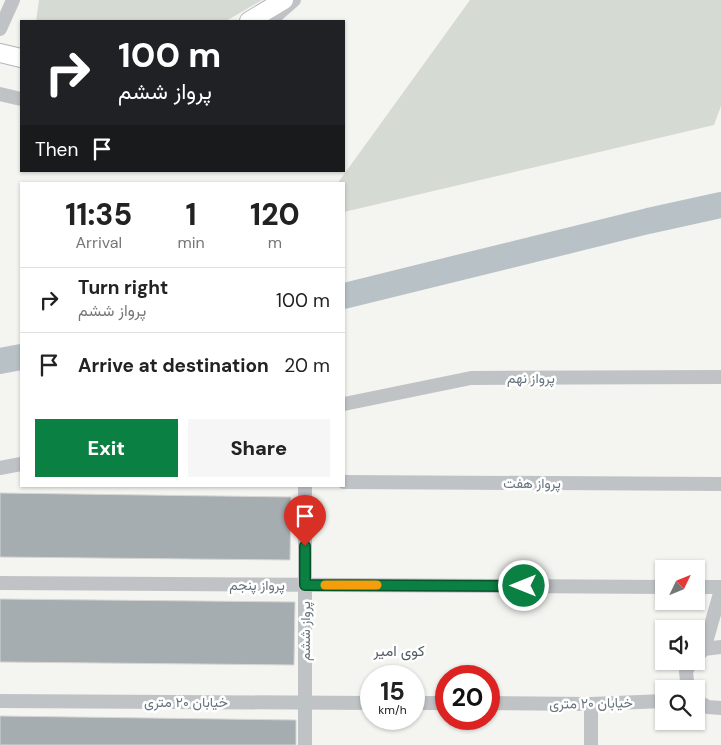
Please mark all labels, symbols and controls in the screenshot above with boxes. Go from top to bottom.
text: 100 m [118,32,221,78]
icon: right [35,40,100,105]
text: پرواز ششم [118,77,212,106]
icon: arrive [88,135,116,163]
text: Then [35,137,78,162]
text: 11:35 [65,195,132,234]
text: 1 [186,195,197,234]
text: 120 [250,195,300,234]
text: Arrival [75,232,122,253]
text: min [177,232,205,253]
text: m [268,232,282,253]
text: Turn right [78,275,168,300]
icon: right [35,286,63,314]
text: 100 m [276,288,330,313]
text: پرواز ششم [78,300,146,321]
icon: arrive [35,351,63,379]
text: Arrive at destination [78,353,269,378]
text: 20 m [284,353,330,378]
street label: پرواز نهم [507,369,555,388]
button: Exit [35,419,178,477]
button: Share [188,419,330,477]
street label: پرواز هفت [503,474,561,493]
pin [284,495,326,546]
icon: arrive [291,502,319,530]
position arrow [497,559,549,611]
north arrow [655,560,705,610]
map controls [655,560,705,730]
street label: پرواز پنجم [229,576,285,595]
street label: پرواز ششم [296,601,315,661]
button: sound [655,620,705,670]
district label: کوی امیر [372,641,425,661]
speed limit sign: 20 [435,665,500,730]
text: 15 [380,675,405,708]
button: search [655,680,705,730]
street label: خیابان ۲۰ متری [144,693,228,711]
street label: خیابان ۲۰ متری [549,693,633,713]
text: km/h [378,702,407,718]

